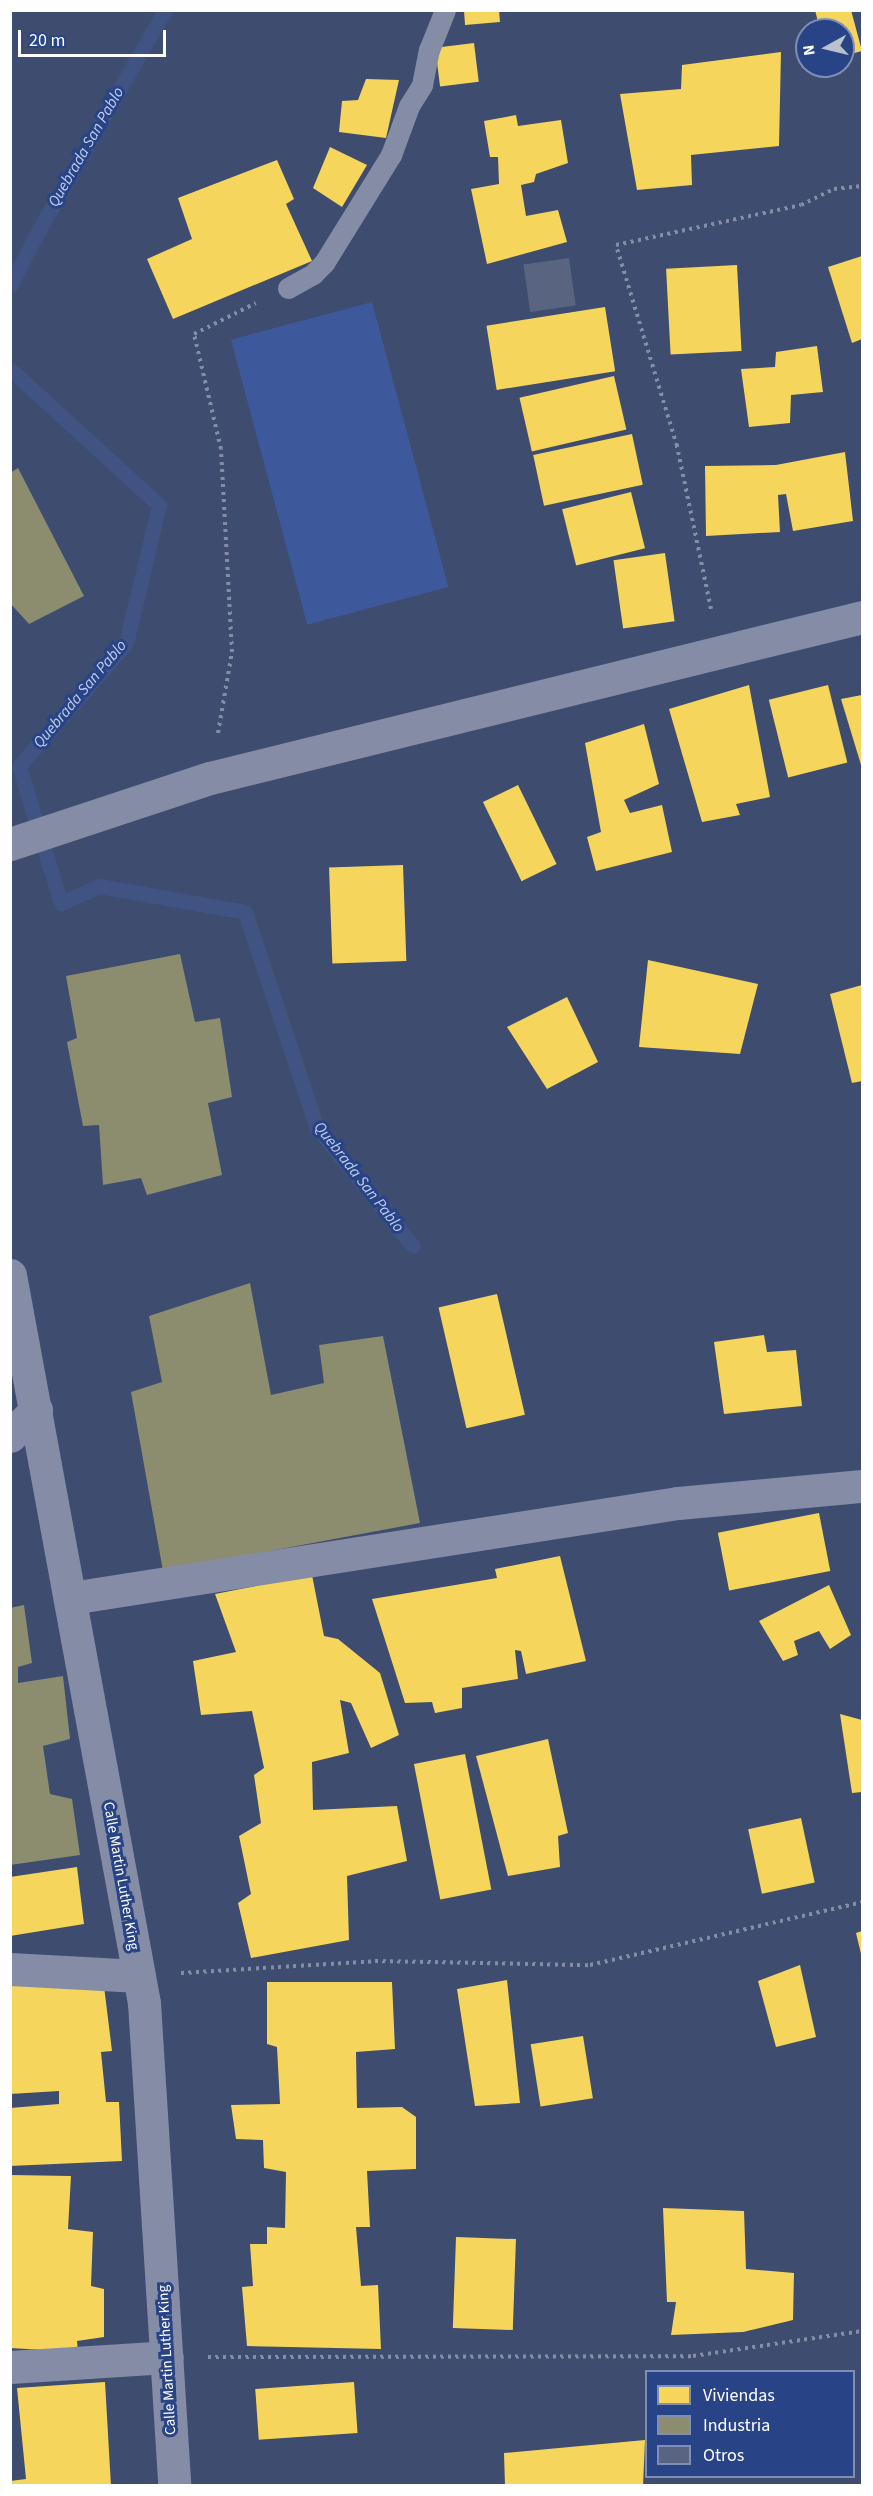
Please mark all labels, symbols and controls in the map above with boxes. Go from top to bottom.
scale bar [21,18,170,56]
north arrow [795,18,855,78]
text: 20 m [29,28,65,53]
text: N [798,43,821,57]
water label: Quebrada San Pablo [44,84,128,210]
water label: Quebrada San Pablo [29,636,131,752]
water label: Quebrada San Pablo [310,1118,408,1236]
street label: Calle Martin Luther King [99,1800,143,1952]
street label: Calle Martin Luther King [154,2285,180,2435]
legend [645,2370,855,2478]
text: Viviendas [703,2383,775,2408]
text: Industria [703,2413,770,2438]
text: Otros [703,2443,744,2468]

